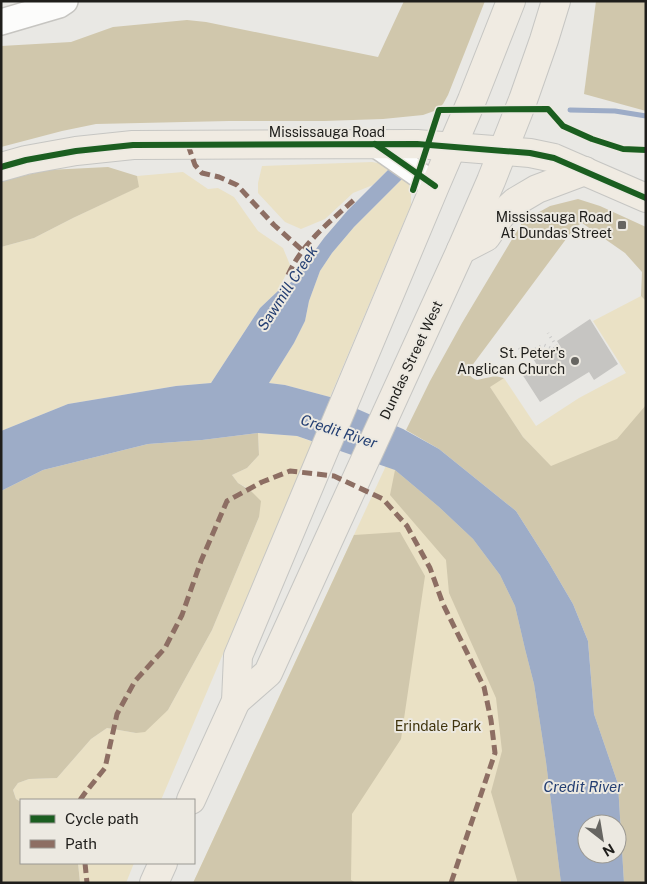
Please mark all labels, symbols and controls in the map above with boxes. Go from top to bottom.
street label: Mississauga Road [269,124,385,140]
place label: Mississauga Road At Dundas Street [496,209,612,241]
marker: Mississauga Road At Dundas Street [616,219,628,231]
water label: Sawmill Creek [253,242,321,333]
street label: Dundas Street West [376,298,446,422]
place label: St. Peter's Anglican Church [457,345,565,377]
marker: St. Peter's Anglican Church [569,355,581,367]
water label: Credit River [298,411,380,452]
park label: Erindale Park [395,718,481,734]
water label: Credit River [543,778,623,795]
legend [20,799,195,864]
text: Cycle path [65,810,139,827]
north arrow [577,814,627,864]
text: Path [65,835,97,852]
text: N [600,840,618,860]

